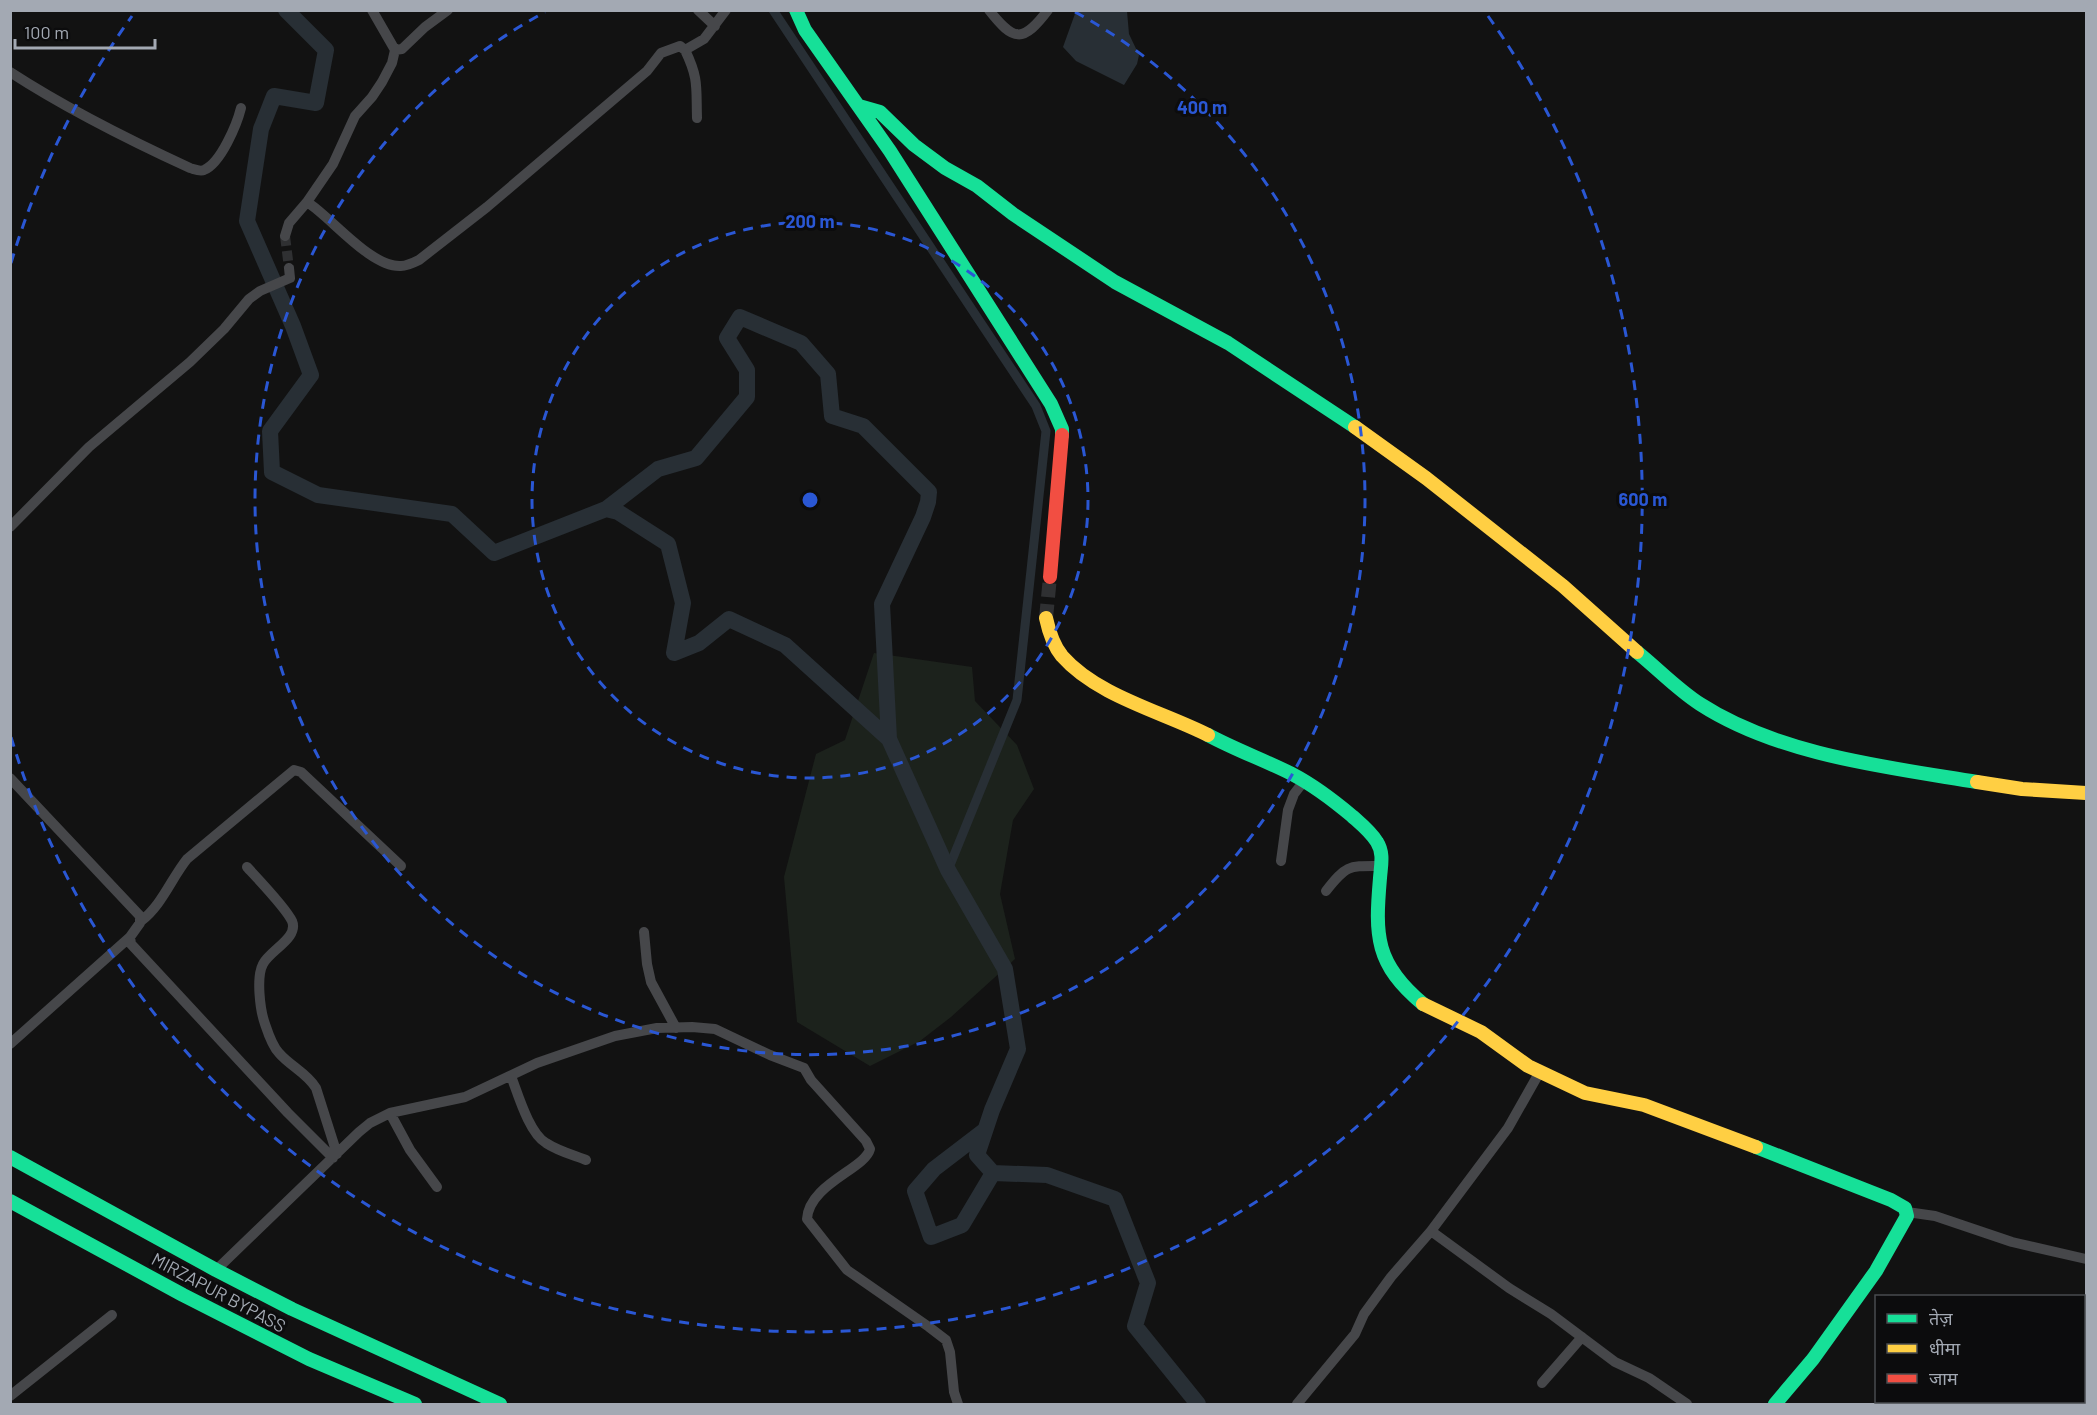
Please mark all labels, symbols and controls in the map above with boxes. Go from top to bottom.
scale bar [15,12,154,50]
text: 100 m [24,21,69,43]
text: 400 m [1177,96,1227,118]
text: 200 m [785,210,835,232]
text: 600 m [1619,488,1667,510]
centre of rings [800,490,820,510]
street label: MIRZAPUR BYPASS [148,1247,290,1337]
legend [1875,1295,2085,1403]
text: तेज़ [1929,1307,1953,1329]
text: धीमा [1929,1337,1960,1359]
text: जाम [1929,1367,1959,1389]

